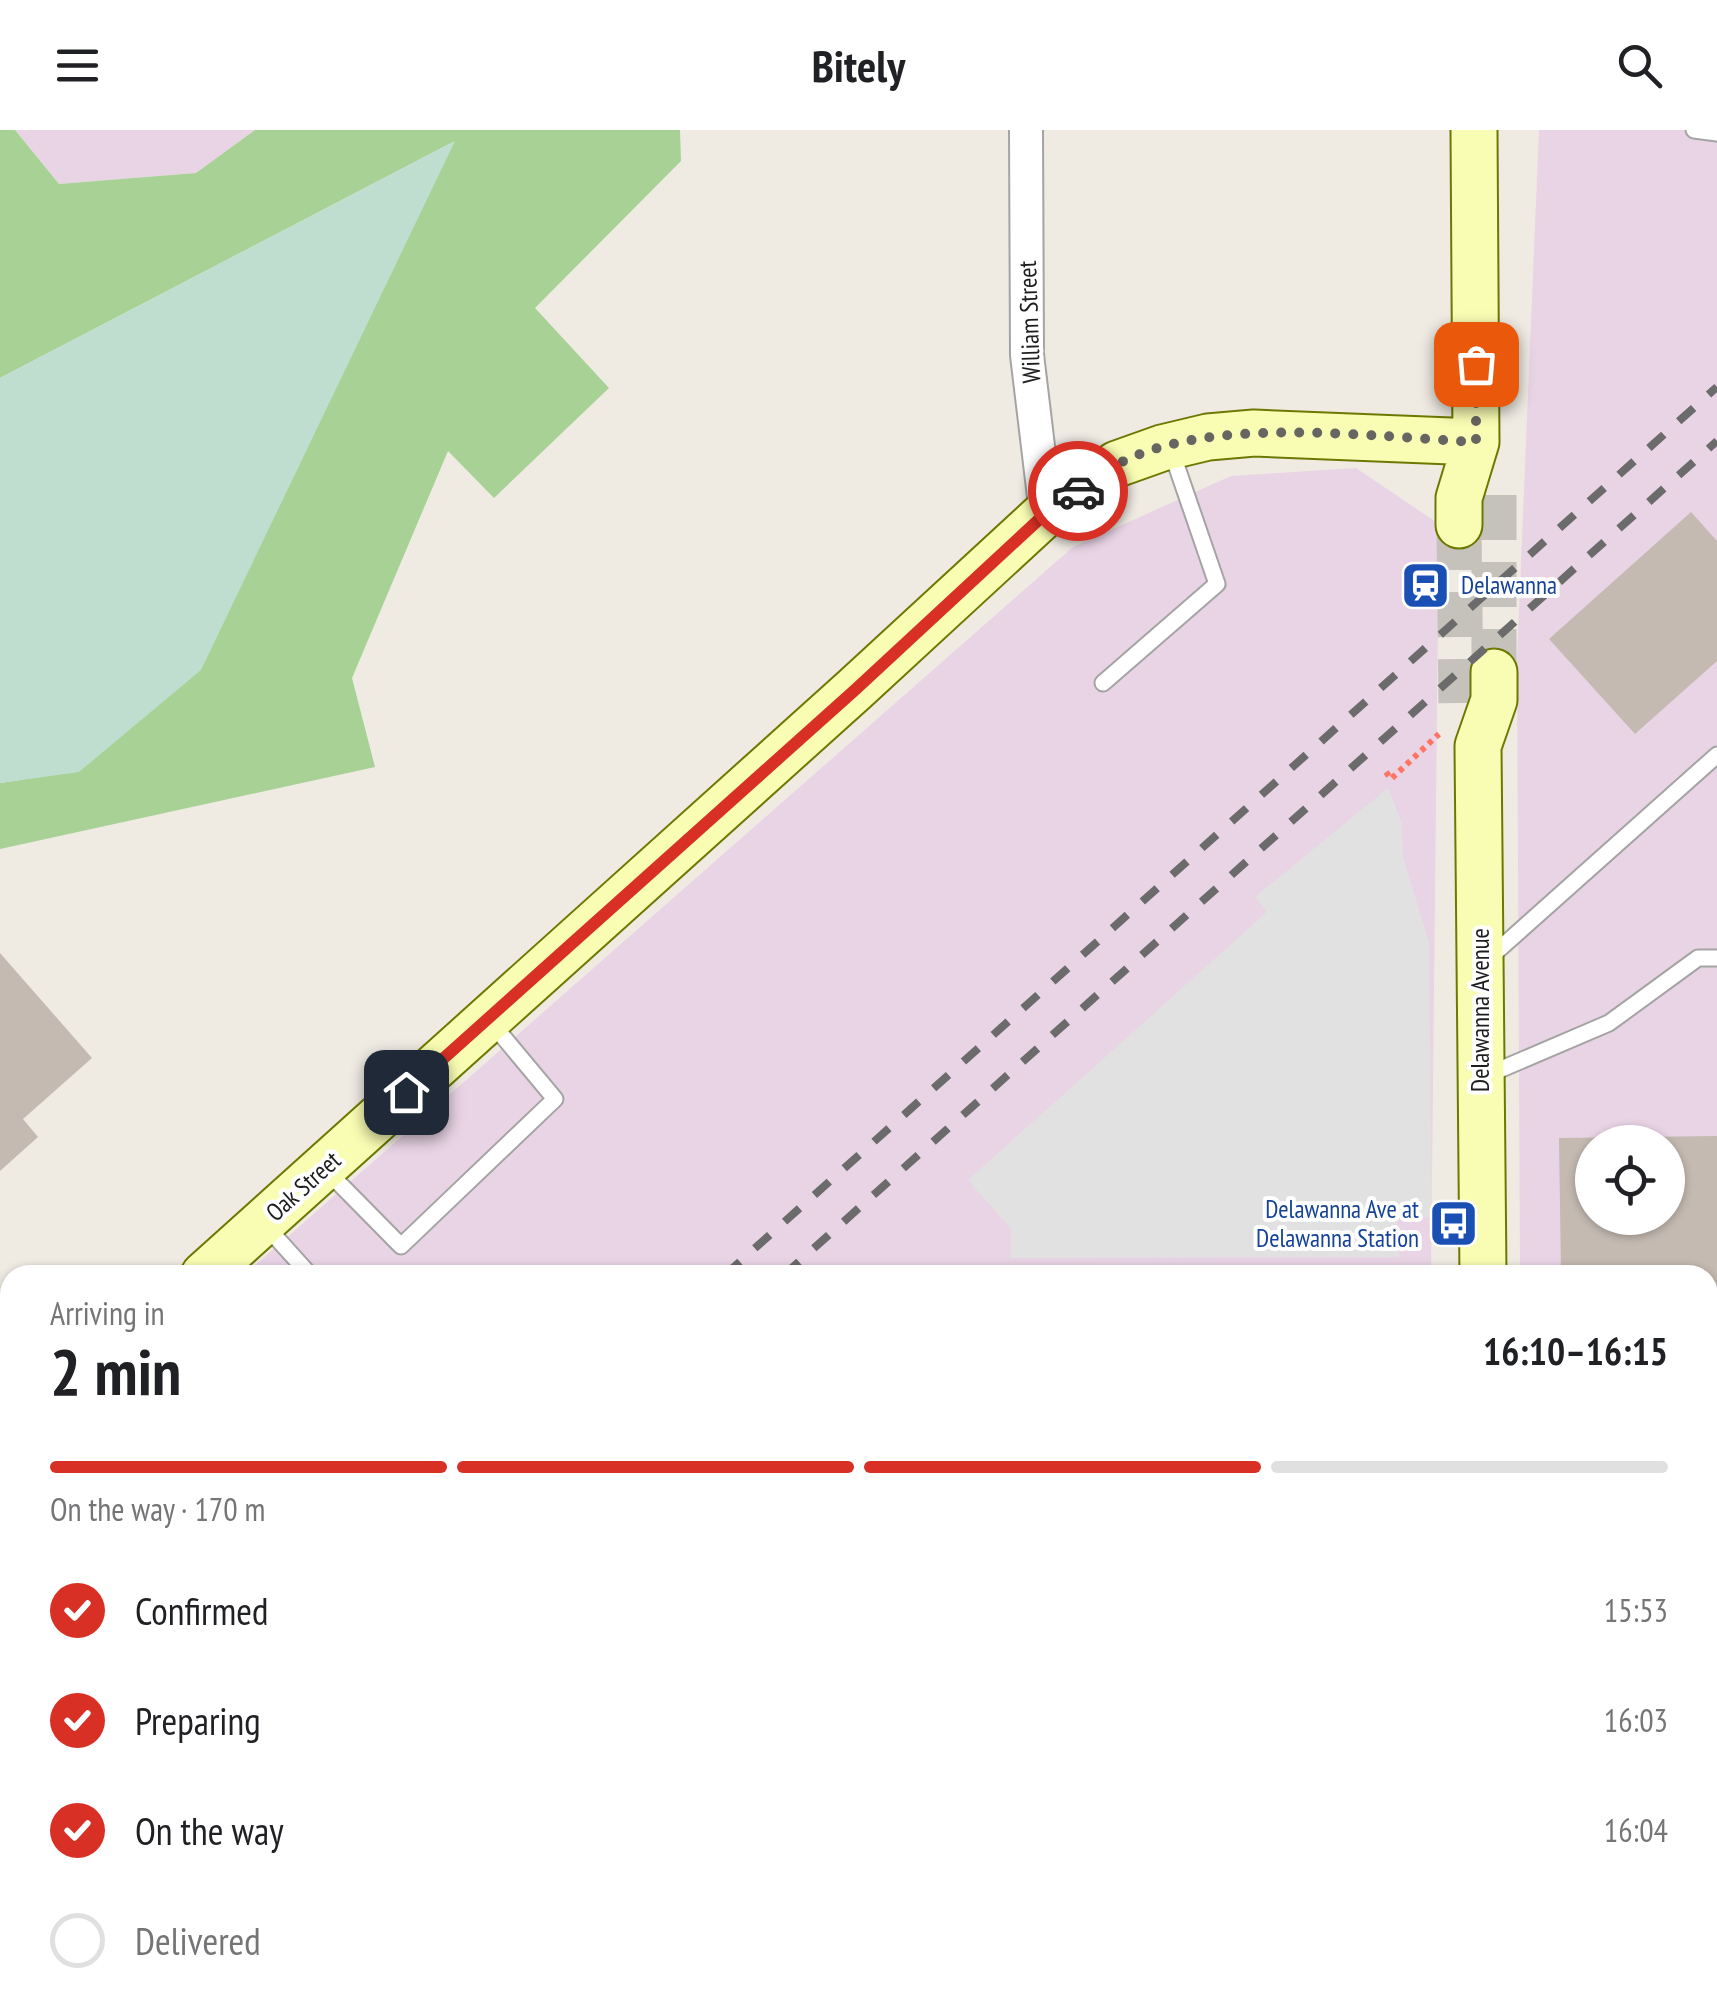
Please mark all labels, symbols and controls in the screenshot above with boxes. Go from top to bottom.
text: Bitely [812,36,905,94]
icon: menu [50,38,105,93]
icon: search [1612,38,1667,93]
street label: William Street [1011,260,1047,384]
pin [1434,322,1519,407]
icon: bag [1449,337,1504,392]
courier [1028,441,1128,541]
icon: car [1051,464,1106,519]
station icon: Delawanna [1400,559,1452,611]
place label: Delawanna [1461,569,1557,601]
street label: Delawanna Avenue [1464,928,1496,1092]
pin [364,1050,449,1135]
icon: home [379,1065,434,1120]
map controls [1575,1125,1685,1235]
button: locate [1575,1125,1685,1235]
street label: Oak Street [259,1144,347,1228]
place label: Delawanna Ave at Delawanna Station [1256,1193,1419,1254]
bus stop icon: Delawanna Ave at Delawanna Station [1428,1197,1480,1249]
text: Arriving in [50,1292,165,1334]
text: 16:10–16:15 [1483,1326,1668,1375]
text: 2 min [50,1329,181,1413]
text: On the way · 170 m [50,1488,265,1530]
icon: check [50,1583,105,1638]
text: Confirmed [135,1586,268,1635]
text: 15:53 [1604,1589,1668,1631]
icon: check [50,1693,105,1748]
text: Preparing [135,1696,261,1745]
text: 16:03 [1604,1699,1668,1741]
icon: check [50,1803,105,1858]
text: On the way [135,1806,283,1855]
text: 16:04 [1604,1809,1668,1851]
text: Delivered [135,1916,261,1965]

